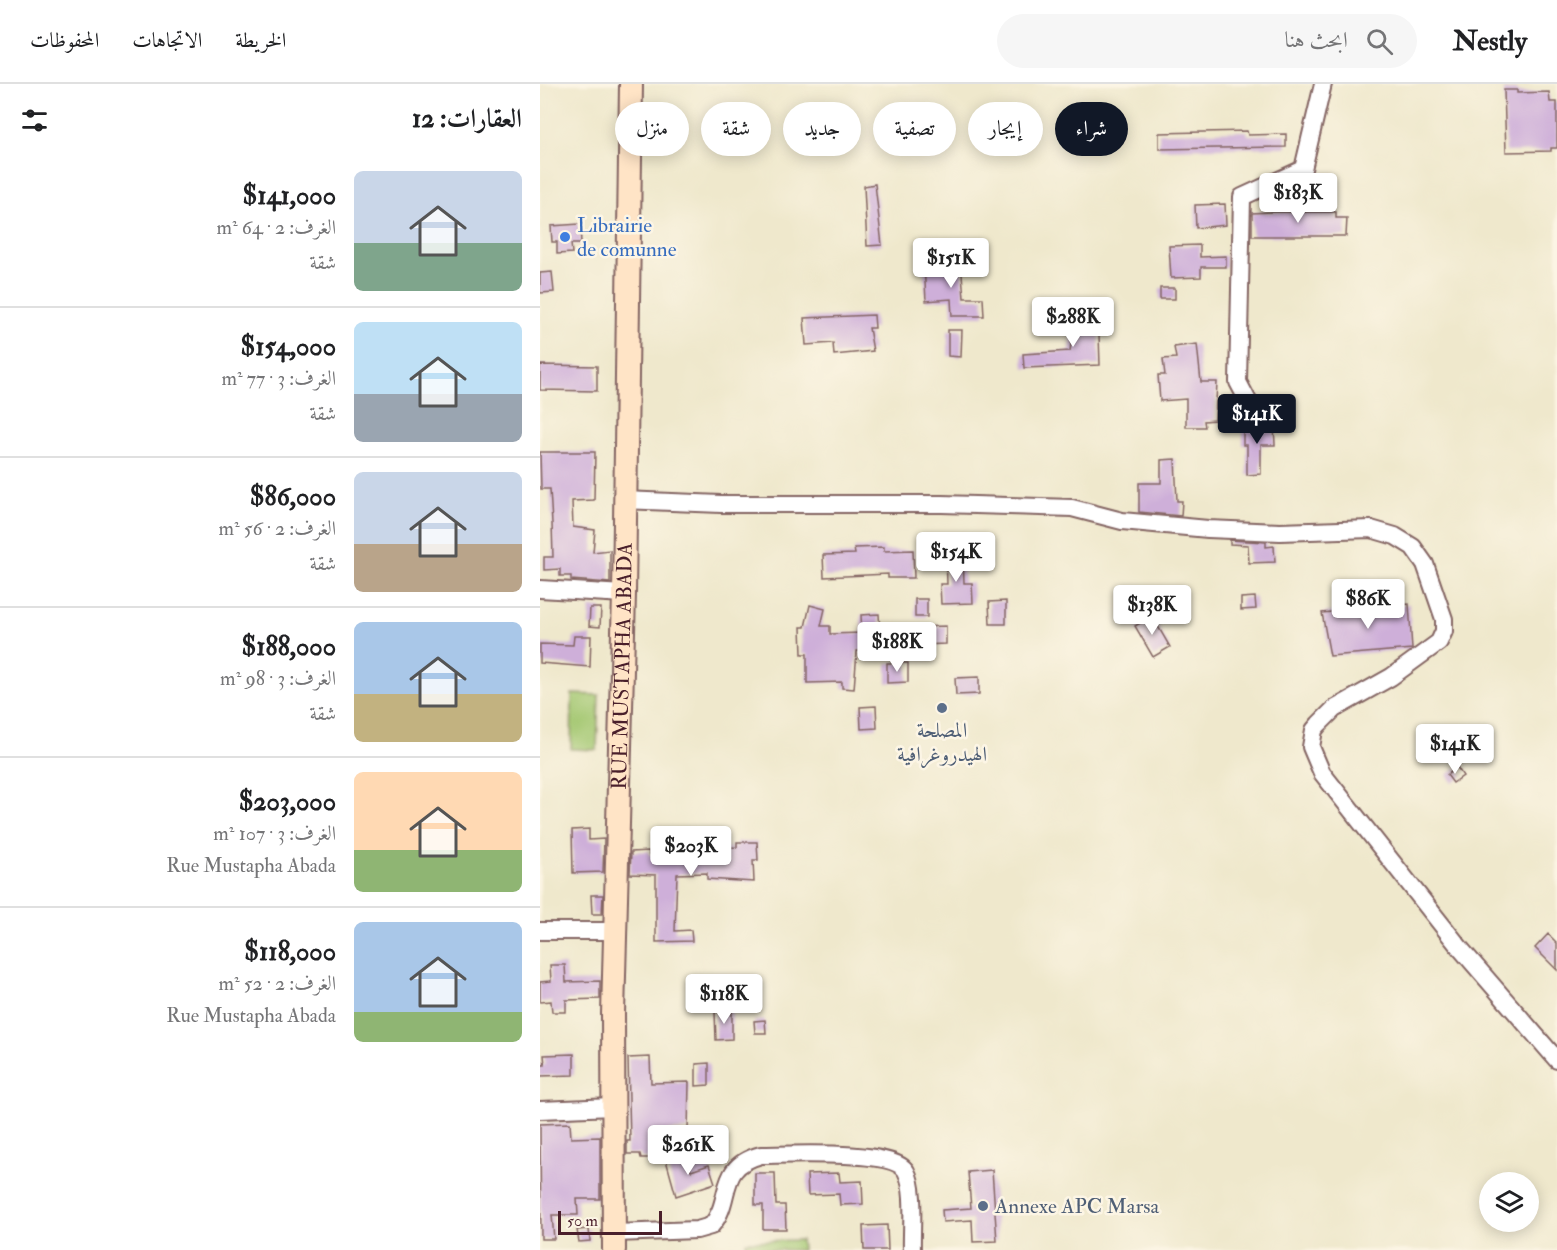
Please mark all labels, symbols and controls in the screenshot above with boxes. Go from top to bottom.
search box [997,14,1417,68]
text: Nestly [1453,24,1527,59]
icon: search [1363,25,1396,58]
text: ابحث هنا [1284,26,1348,54]
text: المحفوظات [30,27,99,54]
text: الاتجاهات [132,27,202,54]
text: الخريطة [235,27,286,54]
chip: منزل [615,102,689,156]
chip: شقة [701,102,771,156]
chip: جديد [783,102,861,156]
chip: تصفية [873,102,956,156]
chip: إيجار [968,102,1043,156]
chip: شراء [1055,102,1128,156]
text: العقارات: 12 [412,103,522,135]
icon: filters [18,104,51,137]
pin: $183K [1256,173,1340,224]
text: $141,000 [243,180,336,212]
text: $183K [1273,180,1323,205]
icon: home [402,195,474,267]
place label: Librairie de comunne [577,212,677,263]
text: الغرف: 2 · 64 m² [216,215,336,240]
marker: Librairie de comunne [558,230,572,244]
pin: $151K [909,238,993,289]
text: $151K [927,245,975,270]
text: شقة [310,250,336,275]
pin: $288K [1031,297,1115,348]
text: $288K [1046,304,1100,329]
text: $154,000 [241,331,336,363]
icon: home [402,346,474,418]
text: الغرف: 3 · 77 m² [221,366,336,391]
pin: $141K [1215,394,1299,445]
text: شقة [310,401,336,426]
text: $141K [1232,401,1282,426]
text: $86,000 [250,481,336,513]
icon: home [402,496,474,568]
text: الغرف: 2 · 56 m² [218,516,336,541]
pin: $154K [914,532,998,583]
text: $154K [930,539,982,564]
street label: RUE MUSTAPHA ABADA [606,542,639,790]
text: شقة [310,551,336,576]
pin: $86K [1332,579,1404,630]
pin: $138K [1110,585,1194,636]
text: $86K [1346,586,1390,611]
text: $138K [1127,592,1177,617]
pin: $188K [855,622,939,673]
text: $188K [871,629,923,654]
text: $188,000 [241,631,336,663]
icon: home [402,646,474,718]
text: الغرف: 3 · 98 m² [220,666,336,691]
text: شقة [310,701,336,726]
marker: المصلحة الهيدروغرافية [935,701,949,715]
place label: المصلحة الهيدروغرافية [897,717,987,769]
pin: $141K [1413,724,1497,775]
text: $141K [1430,731,1480,756]
text: $203,000 [239,786,336,818]
icon: home [402,796,474,868]
text: الغرف: 3 · 107 m² [213,821,336,846]
pin: $203K [649,826,733,877]
text: $203K [664,833,718,858]
text: Rue Mustapha Abada [166,853,336,878]
text: $118,000 [244,936,336,968]
icon: home [402,946,474,1018]
text: الغرف: 2 · 52 m² [218,971,336,996]
pin: $118K [682,974,766,1025]
text: $118K [700,981,748,1006]
text: Rue Mustapha Abada [166,1003,336,1028]
pin: $261K [646,1125,730,1176]
text: $261K [662,1132,714,1157]
map controls [1479,1172,1539,1232]
button: layers [1479,1172,1539,1232]
place label: Annexe APC Marsa [994,1193,1159,1220]
marker: Annexe APC Marsa [976,1199,990,1213]
scale bar [558,1208,662,1236]
text: 50 m [567,1211,598,1231]

